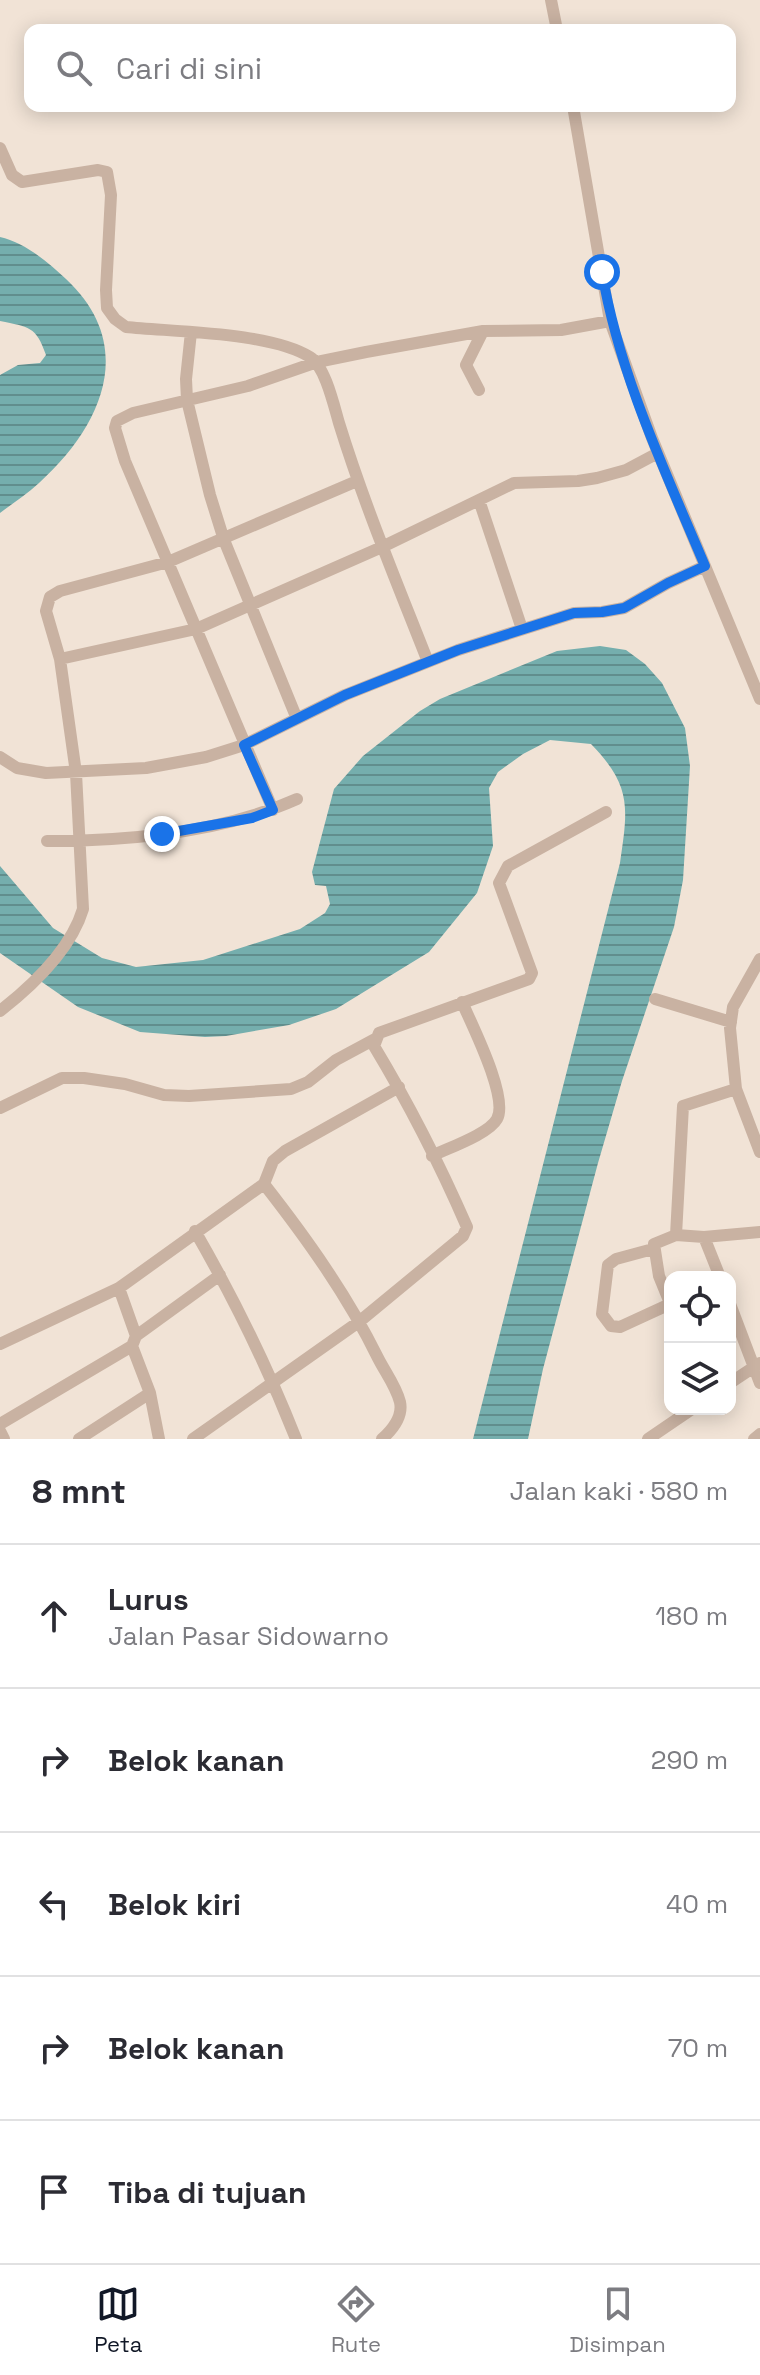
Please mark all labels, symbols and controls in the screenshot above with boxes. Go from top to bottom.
search box [24,24,736,112]
icon: search [52,46,96,90]
text: Cari di sini [116,49,262,88]
route start [584,254,620,290]
route end [144,816,180,852]
map controls [664,1271,736,1415]
button: locate [664,1271,736,1343]
button: layers [664,1343,736,1415]
text: 8 mnt [32,1470,126,1513]
text: Jalan kaki · 580 m [510,1474,728,1508]
text: Lurus [108,1580,189,1619]
icon: ahead [32,1594,76,1638]
text: 180 m [655,1599,728,1633]
text: Jalan Pasar Sidowarno [108,1619,389,1653]
icon: right [32,1738,76,1782]
text: Belok kanan [108,1741,284,1780]
text: 290 m [651,1743,728,1777]
icon: left [32,1882,76,1926]
text: Belok kiri [108,1885,241,1924]
text: 40 m [666,1887,728,1921]
icon: right [32,2026,76,2070]
text: Belok kanan [108,2029,284,2068]
text: 70 m [668,2031,728,2065]
icon: arrive [32,2170,76,2214]
text: Tiba di tujuan [108,2173,307,2212]
tab: Peta [94,2282,142,2358]
tab: Rute [331,2282,381,2358]
tab: Disimpan [570,2282,666,2358]

